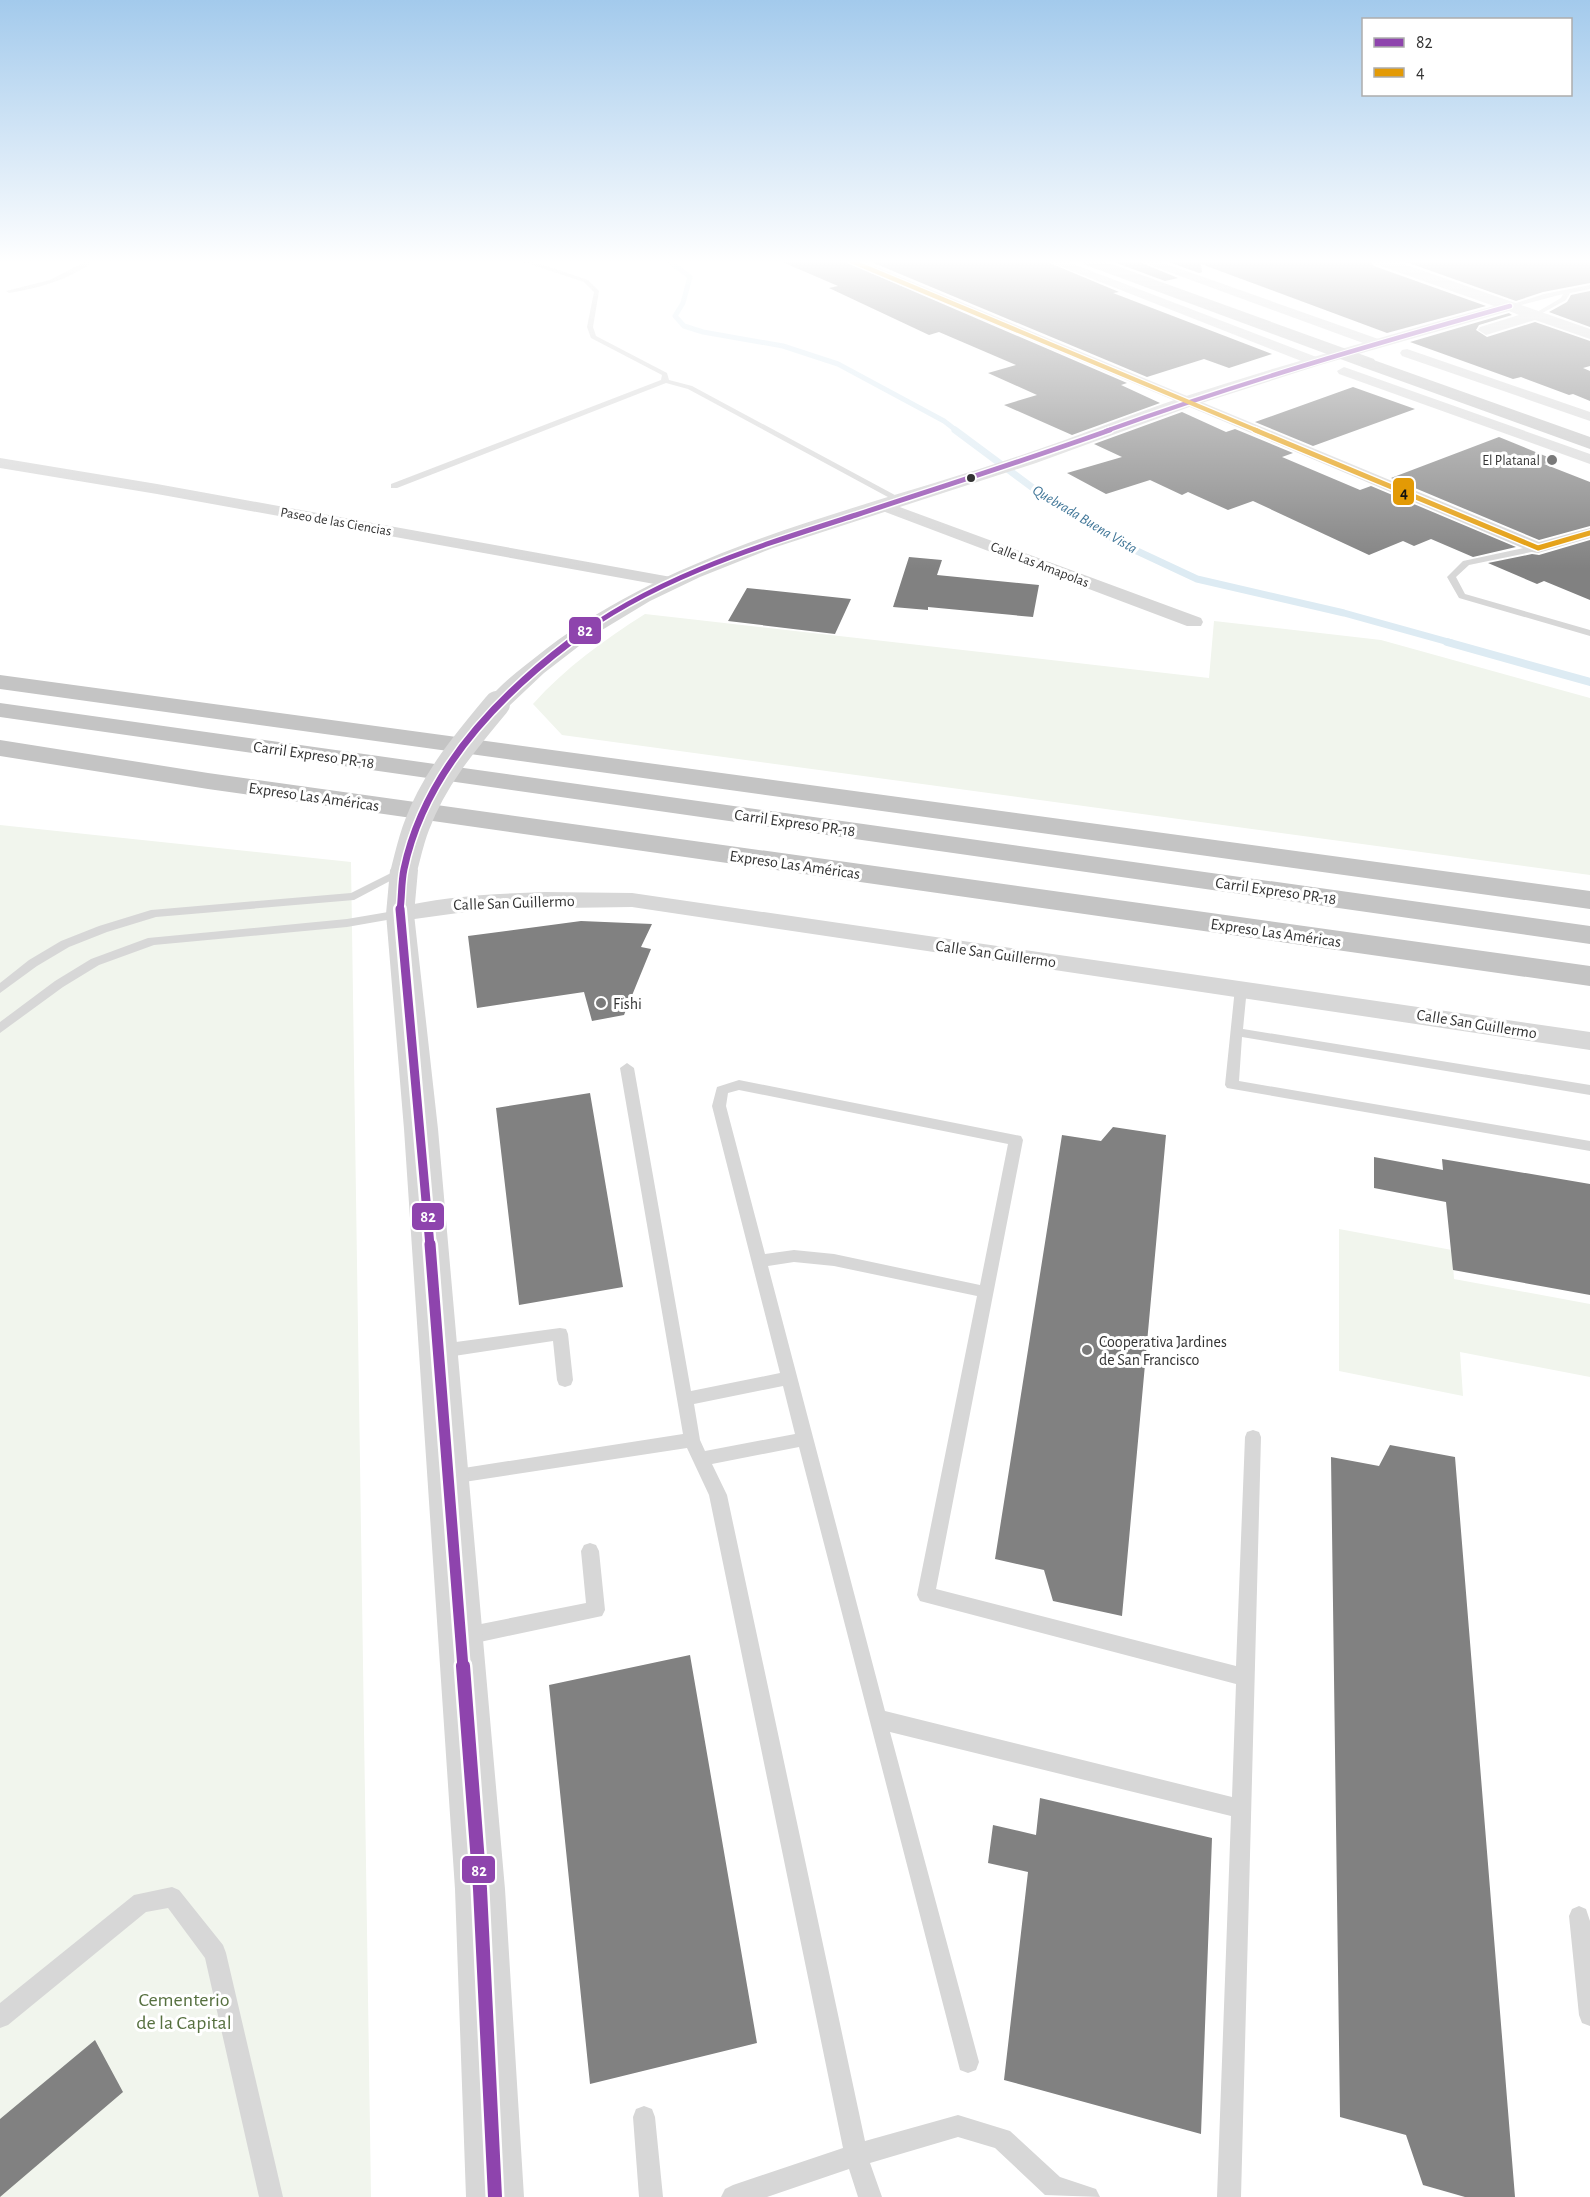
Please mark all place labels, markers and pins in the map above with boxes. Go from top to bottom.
marker: El Platanal [1545,453,1559,467]
place label: El Platanal [1482,454,1540,468]
unlabelled marker [965,472,977,484]
marker: Fishi [594,996,608,1010]
place label: Fishi [613,996,642,1012]
place label: Cooperativa Jardines de San Francisco [1099,1334,1227,1368]
marker: Cooperativa Jardines de San Francisco [1080,1343,1094,1357]

